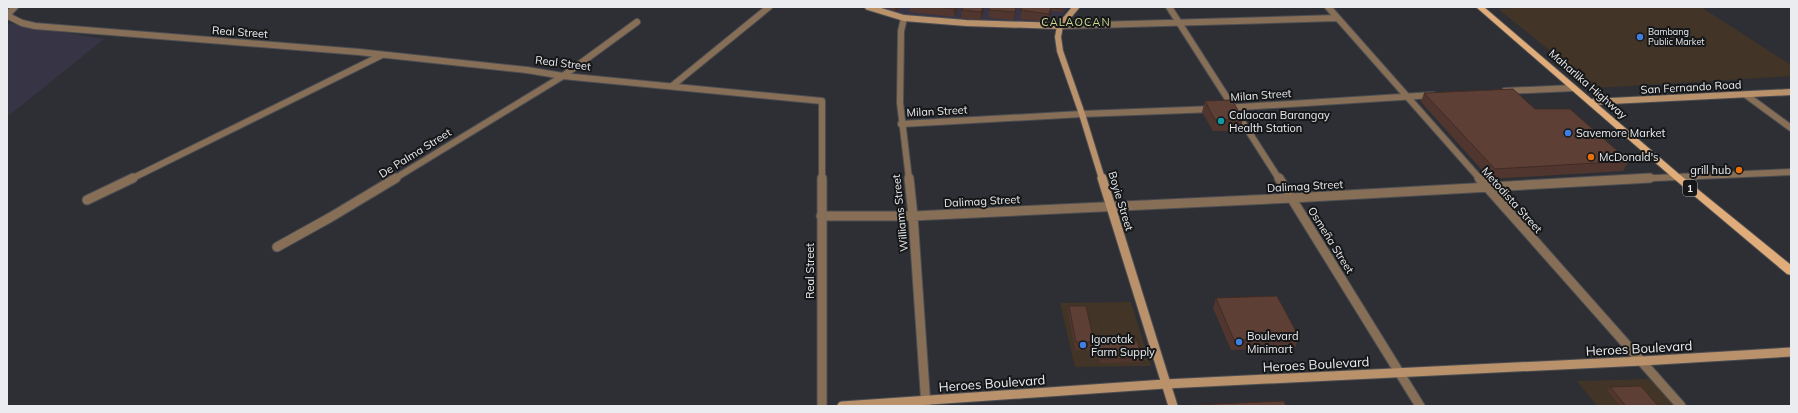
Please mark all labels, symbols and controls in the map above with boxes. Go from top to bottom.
district label: CALAOCAN [1041,15,1111,29]
street label: Real Street [212,23,269,41]
place label: Bambang Public Market [1648,26,1704,47]
marker: Bambang Public Market [1635,32,1645,42]
street label: Maharlika Highway [1546,46,1630,122]
street label: Real Street [534,53,592,73]
street label: San Fernando Road [1640,77,1742,97]
street label: Milan Street [1230,86,1292,104]
street label: Milan Street [906,102,968,120]
place label: Calaocan Barangay Health Station [1229,108,1330,135]
marker: Calaocan Barangay Health Station [1216,116,1226,126]
street label: De Palma Street [376,125,454,181]
place label: Savemore Market [1576,126,1665,140]
marker: Savemore Market [1563,128,1573,138]
place label: McDonald's [1599,150,1659,164]
marker: McDonald's [1586,152,1596,162]
place label: grill hub [1690,163,1731,177]
street label: Metodista Street [1479,164,1545,236]
marker: grill hub [1734,165,1744,175]
street label: Boyie Street [1105,170,1137,233]
street label: Williams Street [889,173,911,252]
street label: Dalimag Street [1267,177,1344,195]
road number: 1 [1683,180,1697,196]
street label: Dalimag Street [944,192,1021,210]
street label: Osmeña Street [1305,204,1357,276]
street label: Real Street [803,243,817,299]
place label: Boulevard Minimart [1247,329,1299,356]
place label: Igorotak Farm Supply [1091,332,1155,359]
marker: Boulevard Minimart [1234,337,1244,347]
street label: Heroes Boulevard [1585,337,1693,359]
marker: Igorotak Farm Supply [1078,340,1088,350]
street label: Heroes Boulevard [1262,353,1370,375]
street label: Heroes Boulevard [938,371,1046,395]

